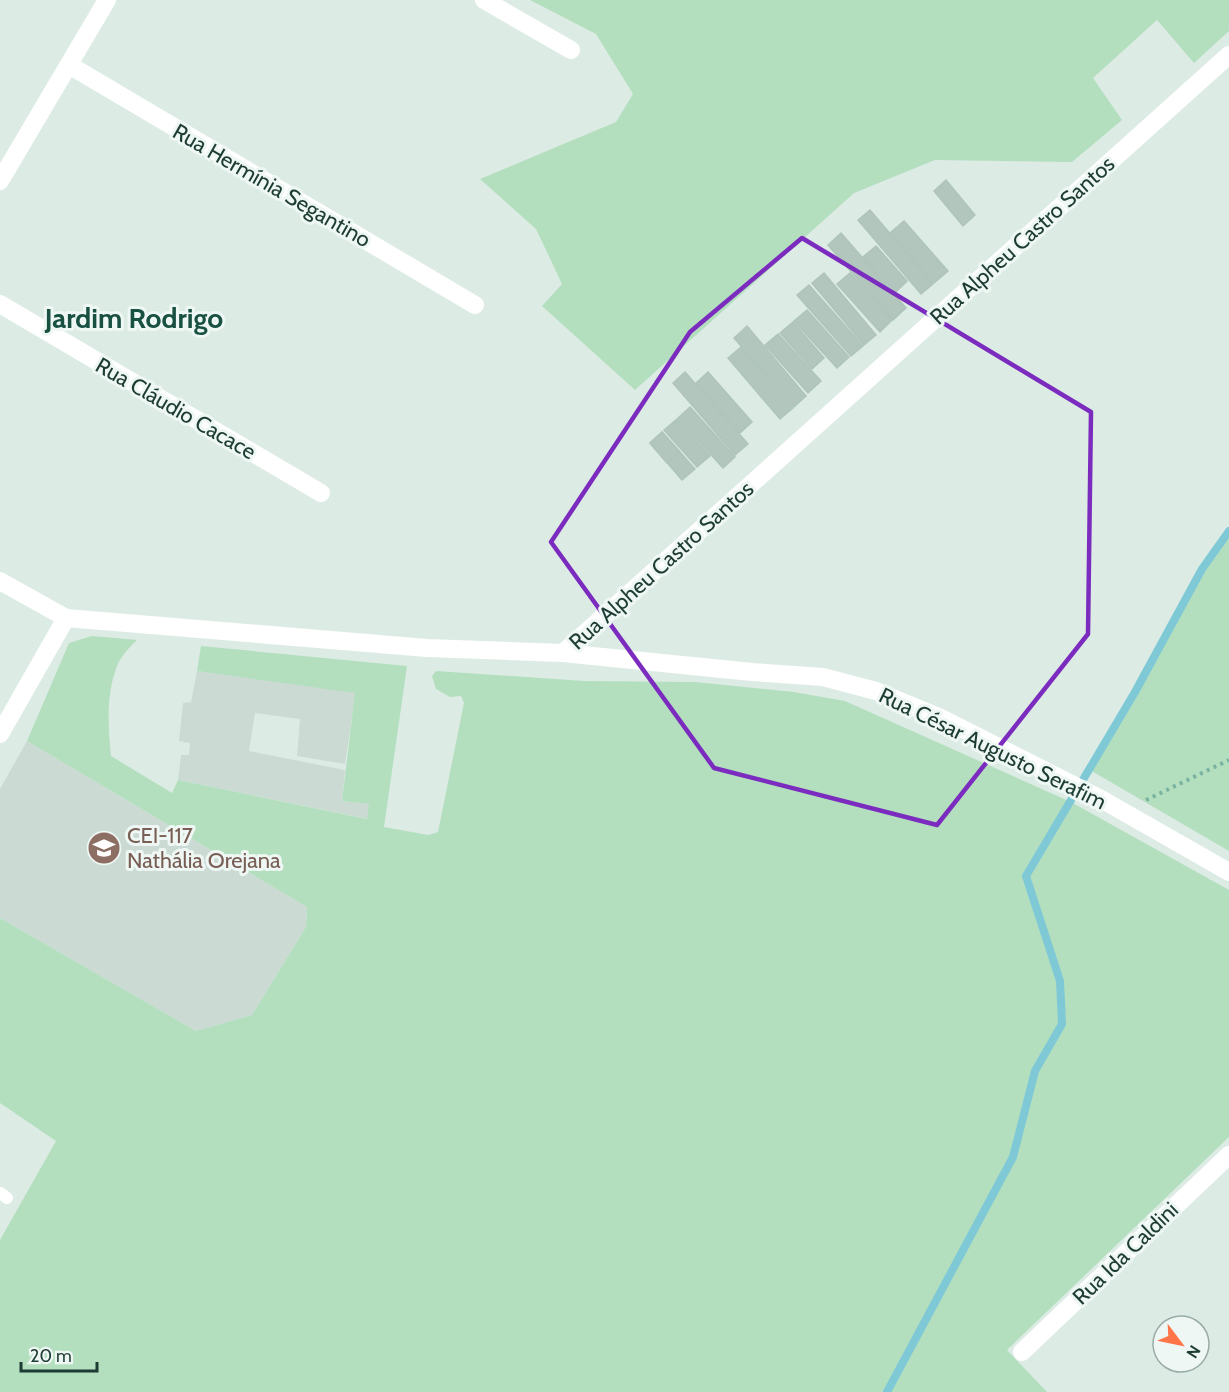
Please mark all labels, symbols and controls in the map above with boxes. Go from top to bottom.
street label: Rua Hermínia Segantino [168,118,376,253]
street label: Rua Alpheu Castro Santos [925,150,1120,330]
district label: Jardim Rodrigo [44,301,223,335]
street label: Rua Cláudio Cacace [91,352,261,465]
street label: Rua Alpheu Castro Santos [564,475,759,655]
street label: Rua César Augusto Serafim [875,682,1111,815]
place label: CEI-117 Nathália Orejana [127,822,281,874]
school or university icon: CEI-117 Nathália Orejana [86,830,122,866]
street label: Rua Ida Caldini [1067,1196,1184,1310]
north arrow [1151,1314,1211,1374]
scale bar [21,1335,98,1373]
text: N [1182,1342,1204,1362]
text: 20 m [30,1345,72,1367]

